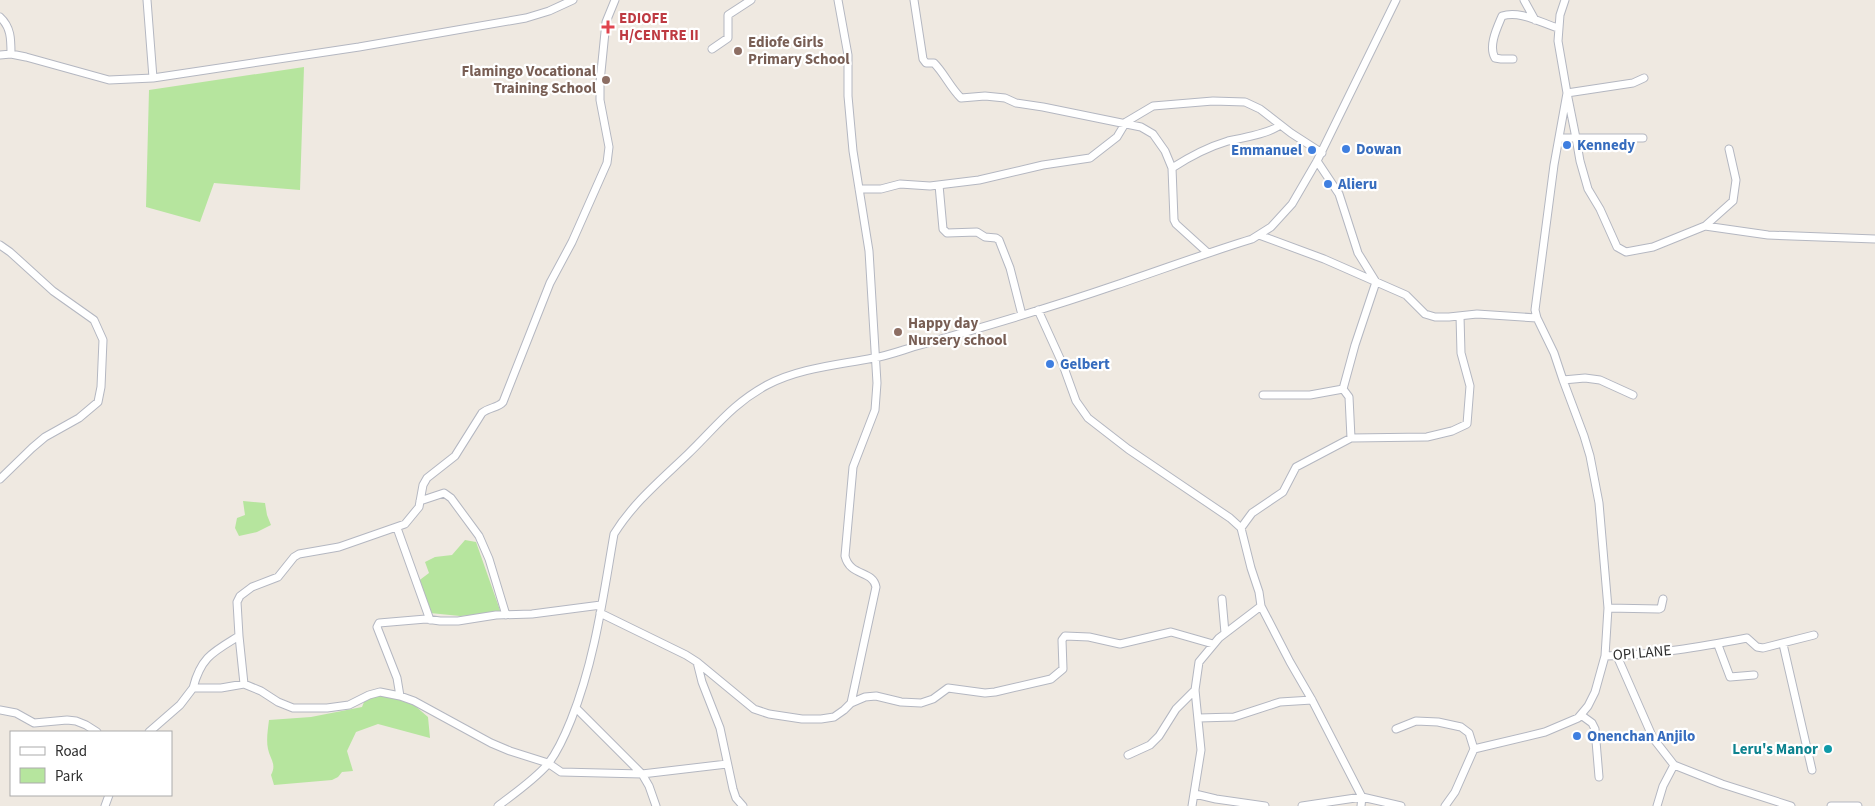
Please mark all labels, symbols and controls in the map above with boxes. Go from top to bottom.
place label: EDIOFE H/CENTRE II [619,8,699,46]
marker: EDIOFE H/CENTRE II [601,20,615,34]
place label: Ediofe Girls Primary School [748,32,850,70]
marker: Ediofe Girls Primary School [732,45,744,57]
place label: Flamingo Vocational Training School [461,61,597,99]
marker: Flamingo Vocational Training School [600,74,612,86]
place label: Kennedy [1577,135,1635,156]
place label: Dowan [1356,139,1402,160]
marker: Kennedy [1561,139,1573,151]
place label: Emmanuel [1231,140,1303,161]
marker: Dowan [1340,143,1352,155]
marker: Emmanuel [1306,144,1318,156]
place label: Alieru [1337,174,1377,195]
marker: Alieru [1322,178,1334,190]
place label: Happy day Nursery school [908,313,1008,351]
marker: Happy day Nursery school [892,326,904,338]
place label: Gelbert [1060,354,1110,375]
marker: Gelbert [1044,358,1056,370]
street label: OPI LANE [1612,640,1672,666]
place label: Onenchan Anjilo [1587,726,1695,747]
marker: Onenchan Anjilo [1571,730,1583,742]
legend [10,731,172,796]
place label: Leru's Manor [1732,739,1818,760]
text: Road [55,741,87,762]
marker: Leru's Manor [1822,743,1834,755]
text: Park [55,766,84,787]

